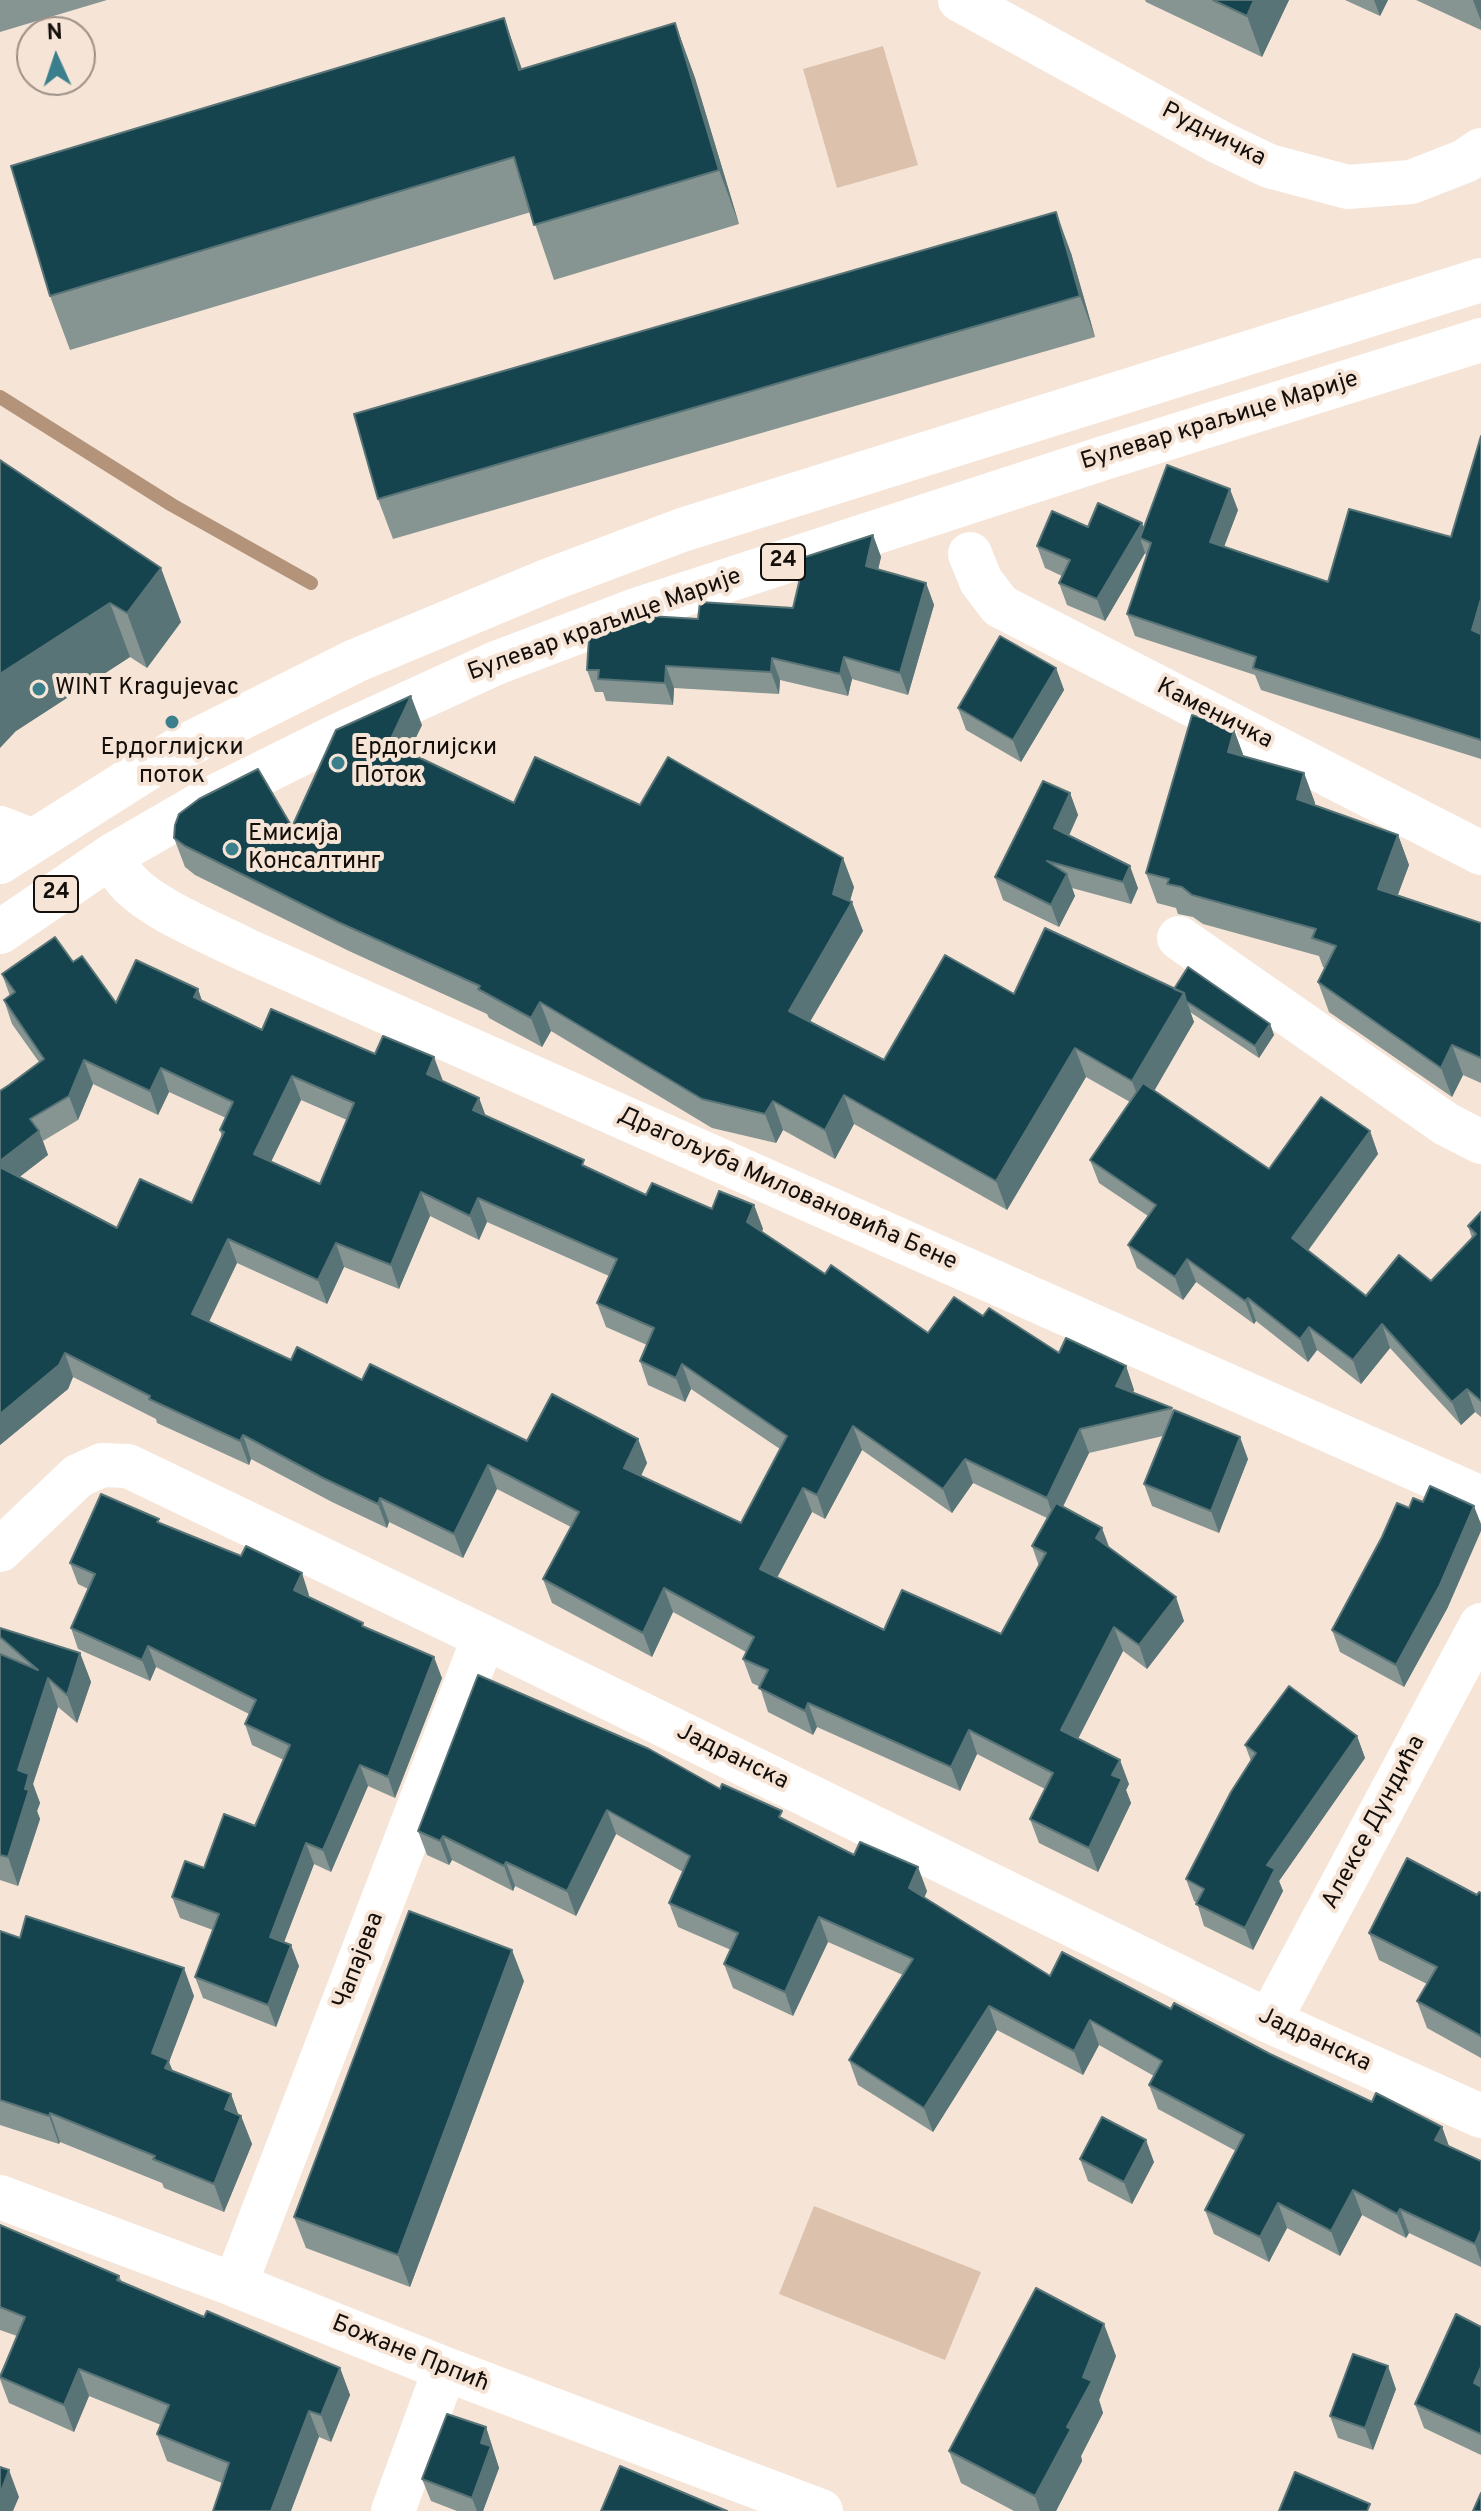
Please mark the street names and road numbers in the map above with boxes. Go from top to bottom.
street label: Рудничка [1156,98,1270,174]
street label: Булевар краљице Марије [1078,366,1362,478]
road number: 24 [761,544,805,580]
street label: Булевар краљице Марије [464,563,746,689]
street label: Каменичка [1151,673,1277,757]
road number: 24 [34,876,78,912]
street label: Драгољуба Миловановића Бене [613,1102,961,1278]
street label: Јадранска [671,1718,793,1798]
street label: Алексе Дундића [1317,1731,1433,1915]
street label: Чапајева [328,1909,392,2013]
street label: Јадранска [1253,2002,1375,2080]
street label: Божане Прпић [327,2310,493,2400]

